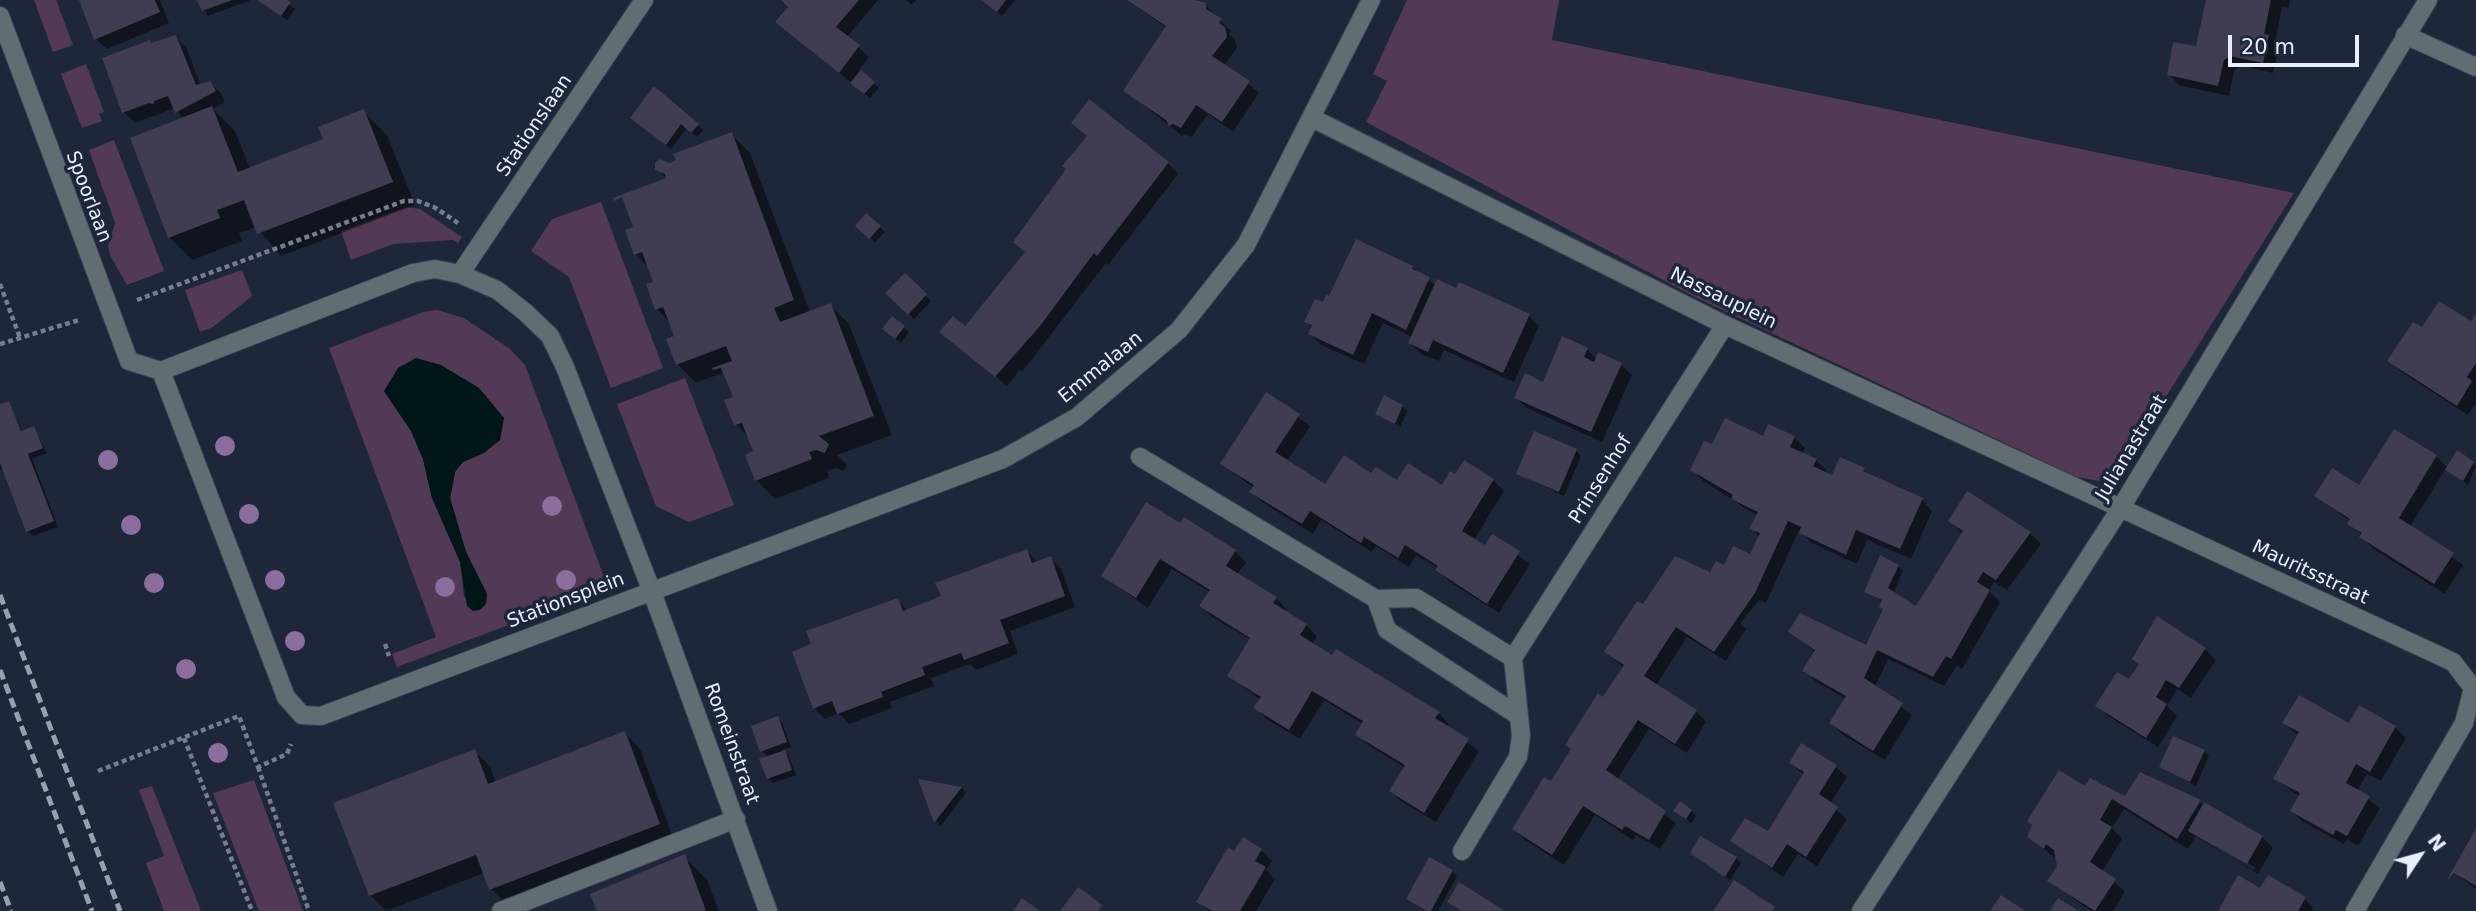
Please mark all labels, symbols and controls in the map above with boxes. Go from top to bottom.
scale bar [2231,21,2362,65]
text: 20 m [2241,35,2295,59]
street label: Stationslaan [493,71,577,181]
street label: Spoorlaan [60,148,116,246]
street label: Nassauplein [1666,263,1780,335]
street label: Emmalaan [1054,327,1148,409]
street label: Julianastraat [2091,391,2173,505]
street label: Prinsenhof [1565,431,1637,529]
street label: Mauritsstraat [2248,536,2372,610]
street label: Stationsplein [504,568,628,634]
street label: Romeinstraat [699,680,763,808]
north arrow [2385,820,2455,890]
text: N [2423,830,2451,856]

